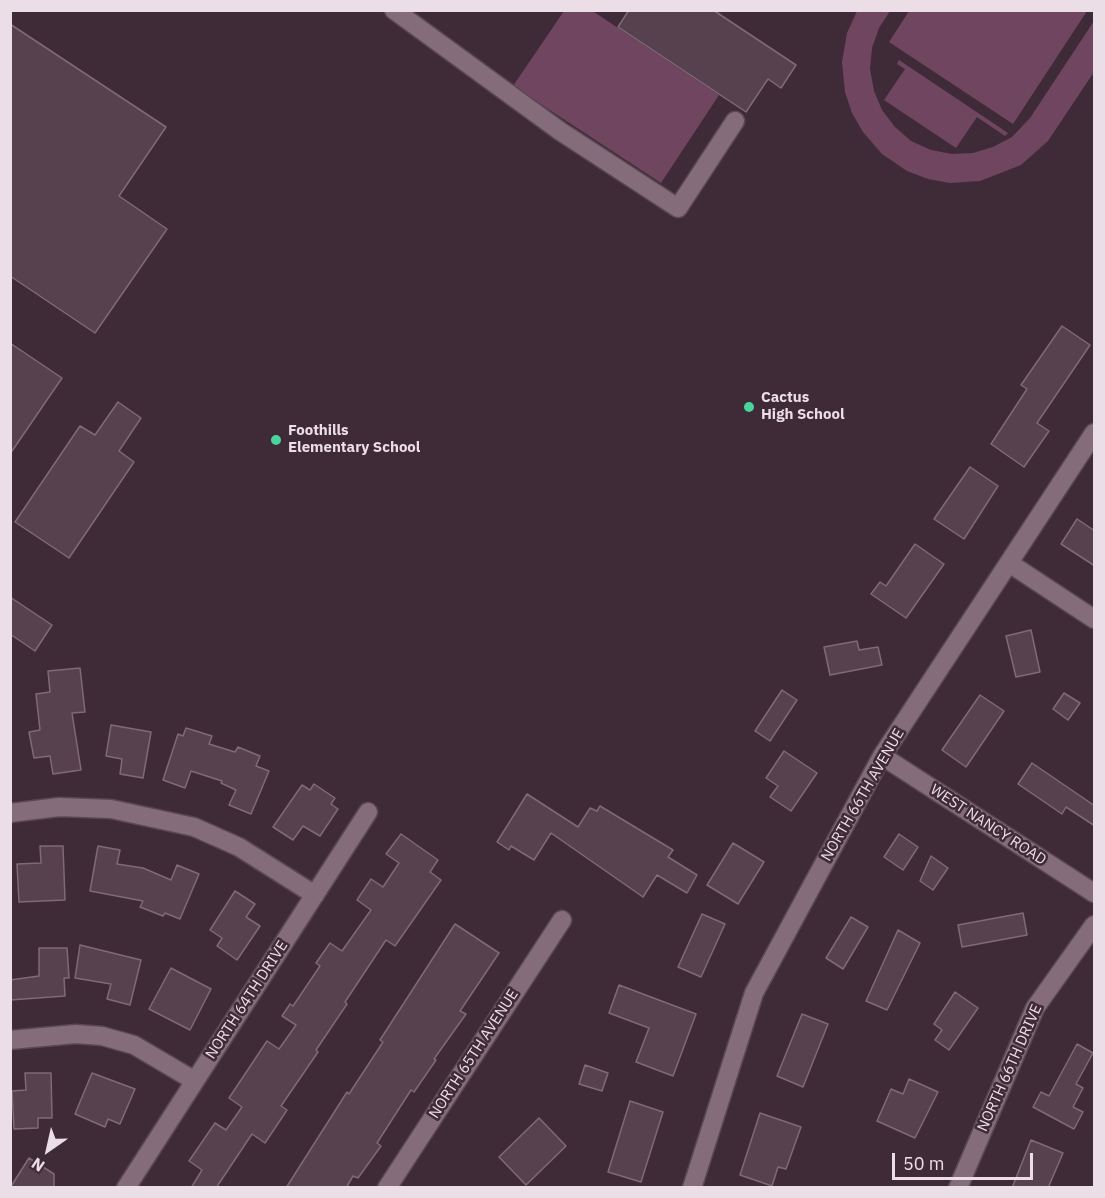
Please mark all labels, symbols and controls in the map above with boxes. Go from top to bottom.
place label: Cactus High School [761,389,844,424]
marker: Cactus High School [742,400,756,414]
place label: Foothills Elementary School [288,422,420,457]
marker: Foothills Elementary School [269,433,283,447]
street label: NORTH 66TH AVENUE [818,725,908,865]
street label: WEST NANCY ROAD [927,781,1049,869]
street label: NORTH 64TH DRIVE [202,937,292,1063]
street label: NORTH 65TH AVENUE [426,986,522,1122]
street label: NORTH 66TH DRIVE [974,1002,1046,1134]
north arrow [18,1120,78,1180]
scale bar [895,1141,1036,1179]
text: 50 m [903,1152,945,1175]
text: N [28,1153,48,1176]

